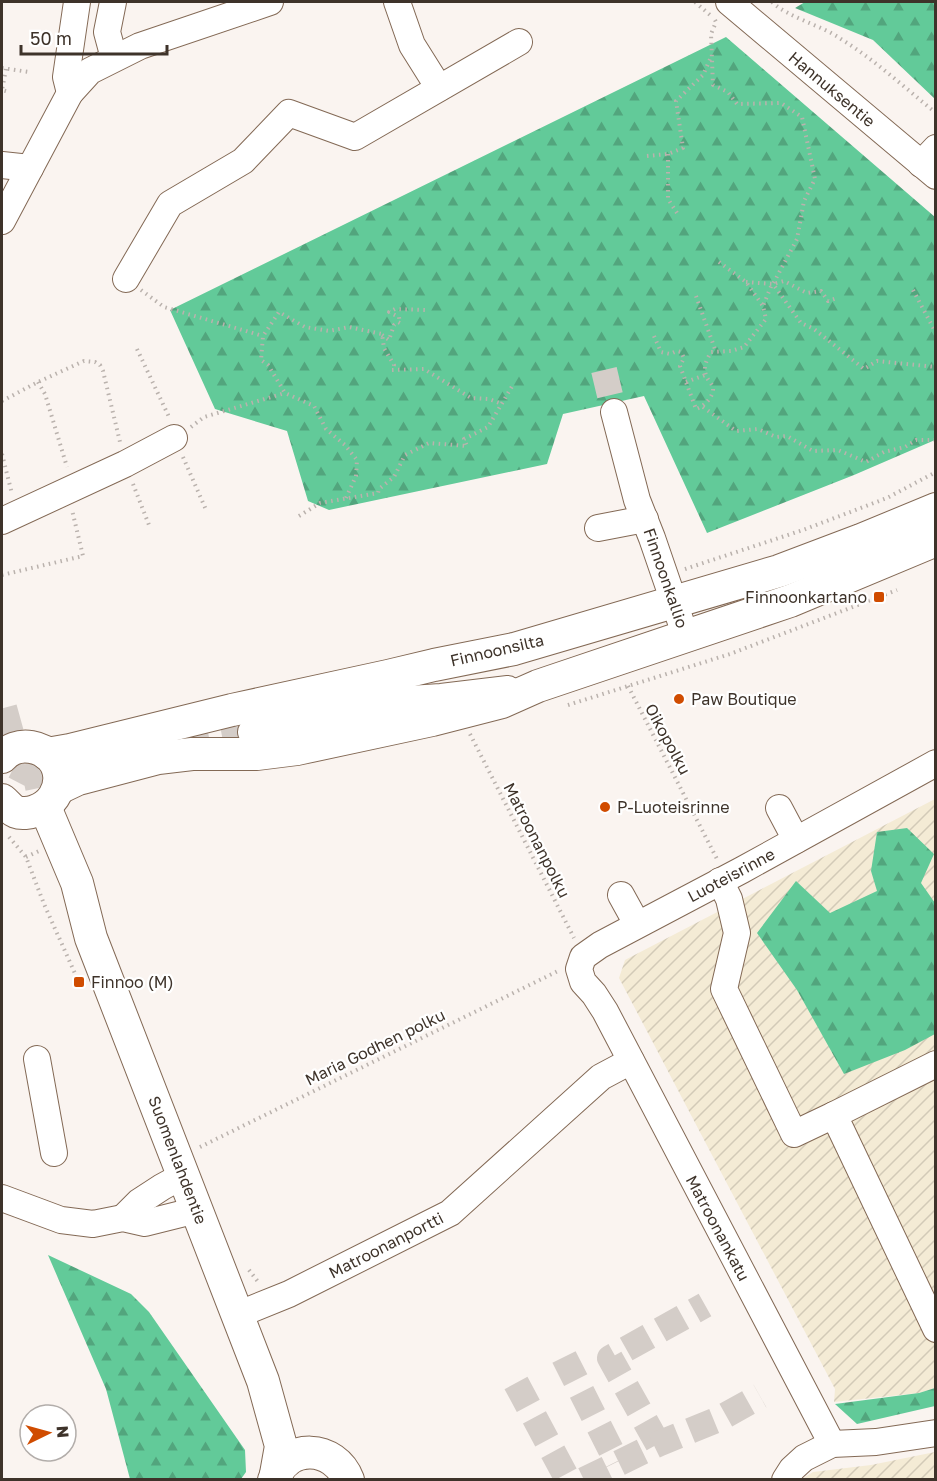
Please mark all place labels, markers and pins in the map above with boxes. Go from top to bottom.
place label: Finnoonkartano [745,587,867,607]
marker: Finnoonkartano [872,590,886,604]
place label: Paw Boutique [691,689,797,709]
marker: Paw Boutique [672,692,686,706]
place label: P-Luoteisrinne [617,797,730,817]
marker: P-Luoteisrinne [598,800,612,814]
place label: Finnoo (M) [91,972,174,992]
marker: Finnoo (M) [72,975,86,989]

